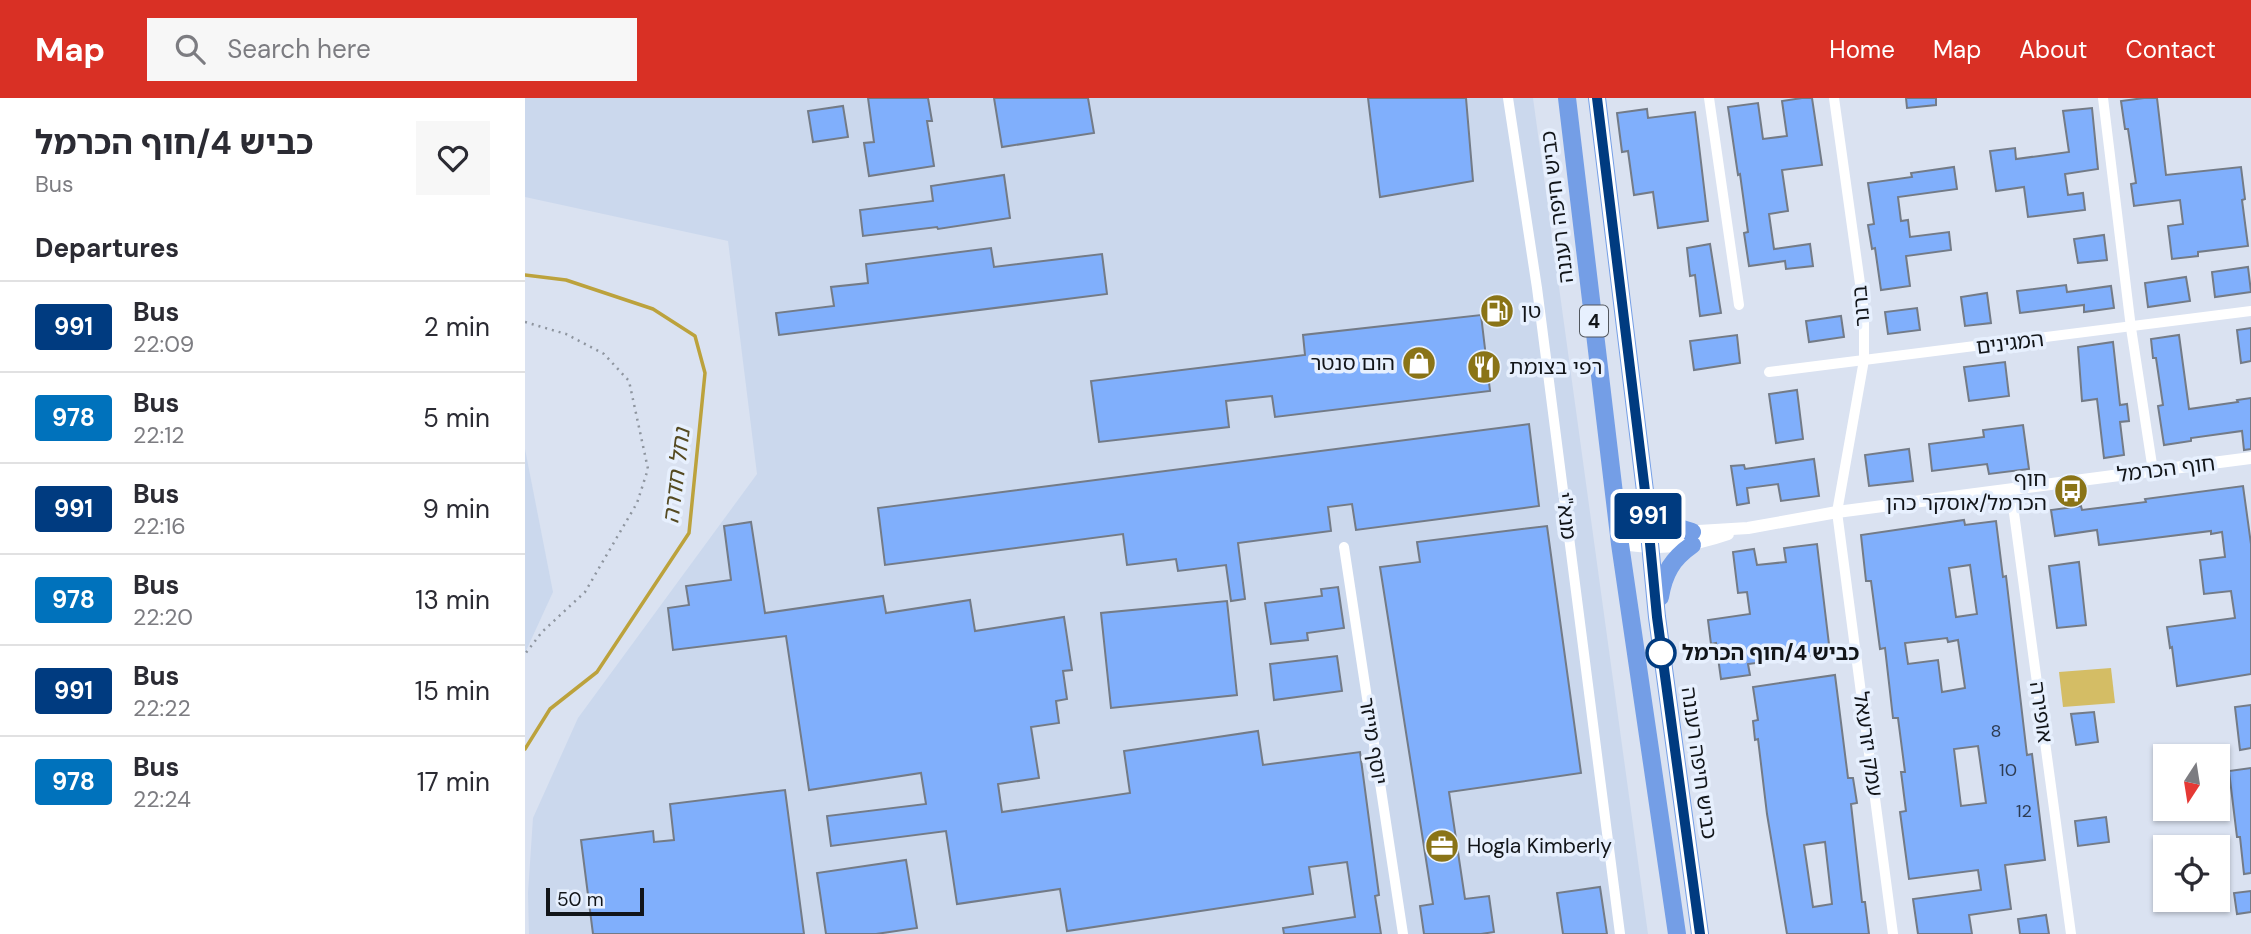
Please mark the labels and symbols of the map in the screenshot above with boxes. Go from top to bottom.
street label: כביש חיפה רעננה [1534,129,1580,285]
street label: ברנר [1845,284,1877,328]
fuel station icon: טן [1478,292,1516,330]
place label: טן [1521,297,1541,325]
road number: 4 [1580,306,1608,336]
street label: המגינים [1975,325,2045,361]
shop icon: הום סנטר [1400,344,1438,382]
restaurant icon: רפי בצומת [1465,348,1503,386]
place label: הום סנטר [1311,349,1395,377]
place label: רפי בצומת [1509,353,1602,381]
water label: נחל חדרה [655,424,697,525]
street label: חוף הכרמל [2115,449,2217,489]
place label: חוף הכרמל/אוסקר כהן [1886,465,2047,517]
bus stop icon: חוף הכרמל/אוסקר כהן [2052,472,2090,510]
street label: מנא"י [1549,491,1583,541]
line badge: 991 [1608,493,1688,539]
marker: כביש 4/חוף הכרמל [1646,638,1676,668]
place label: כביש 4/חוף הכרמל [1682,639,1859,667]
street label: אופירה [2023,679,2059,745]
street label: כביש חיפה רעננה [1674,685,1724,841]
street label: עמק יזרעאל [1847,690,1889,798]
street label: יוסף מייזר [1352,695,1394,787]
house number: 8 [1991,719,2001,743]
north arrow [2153,744,2229,821]
house number: 10 [1999,758,2017,782]
house number: 12 [2016,799,2032,823]
office icon: Hogla Kimberly [1423,827,1461,865]
place label: Hogla Kimberly [1467,832,1612,860]
scale bar [546,885,644,917]

